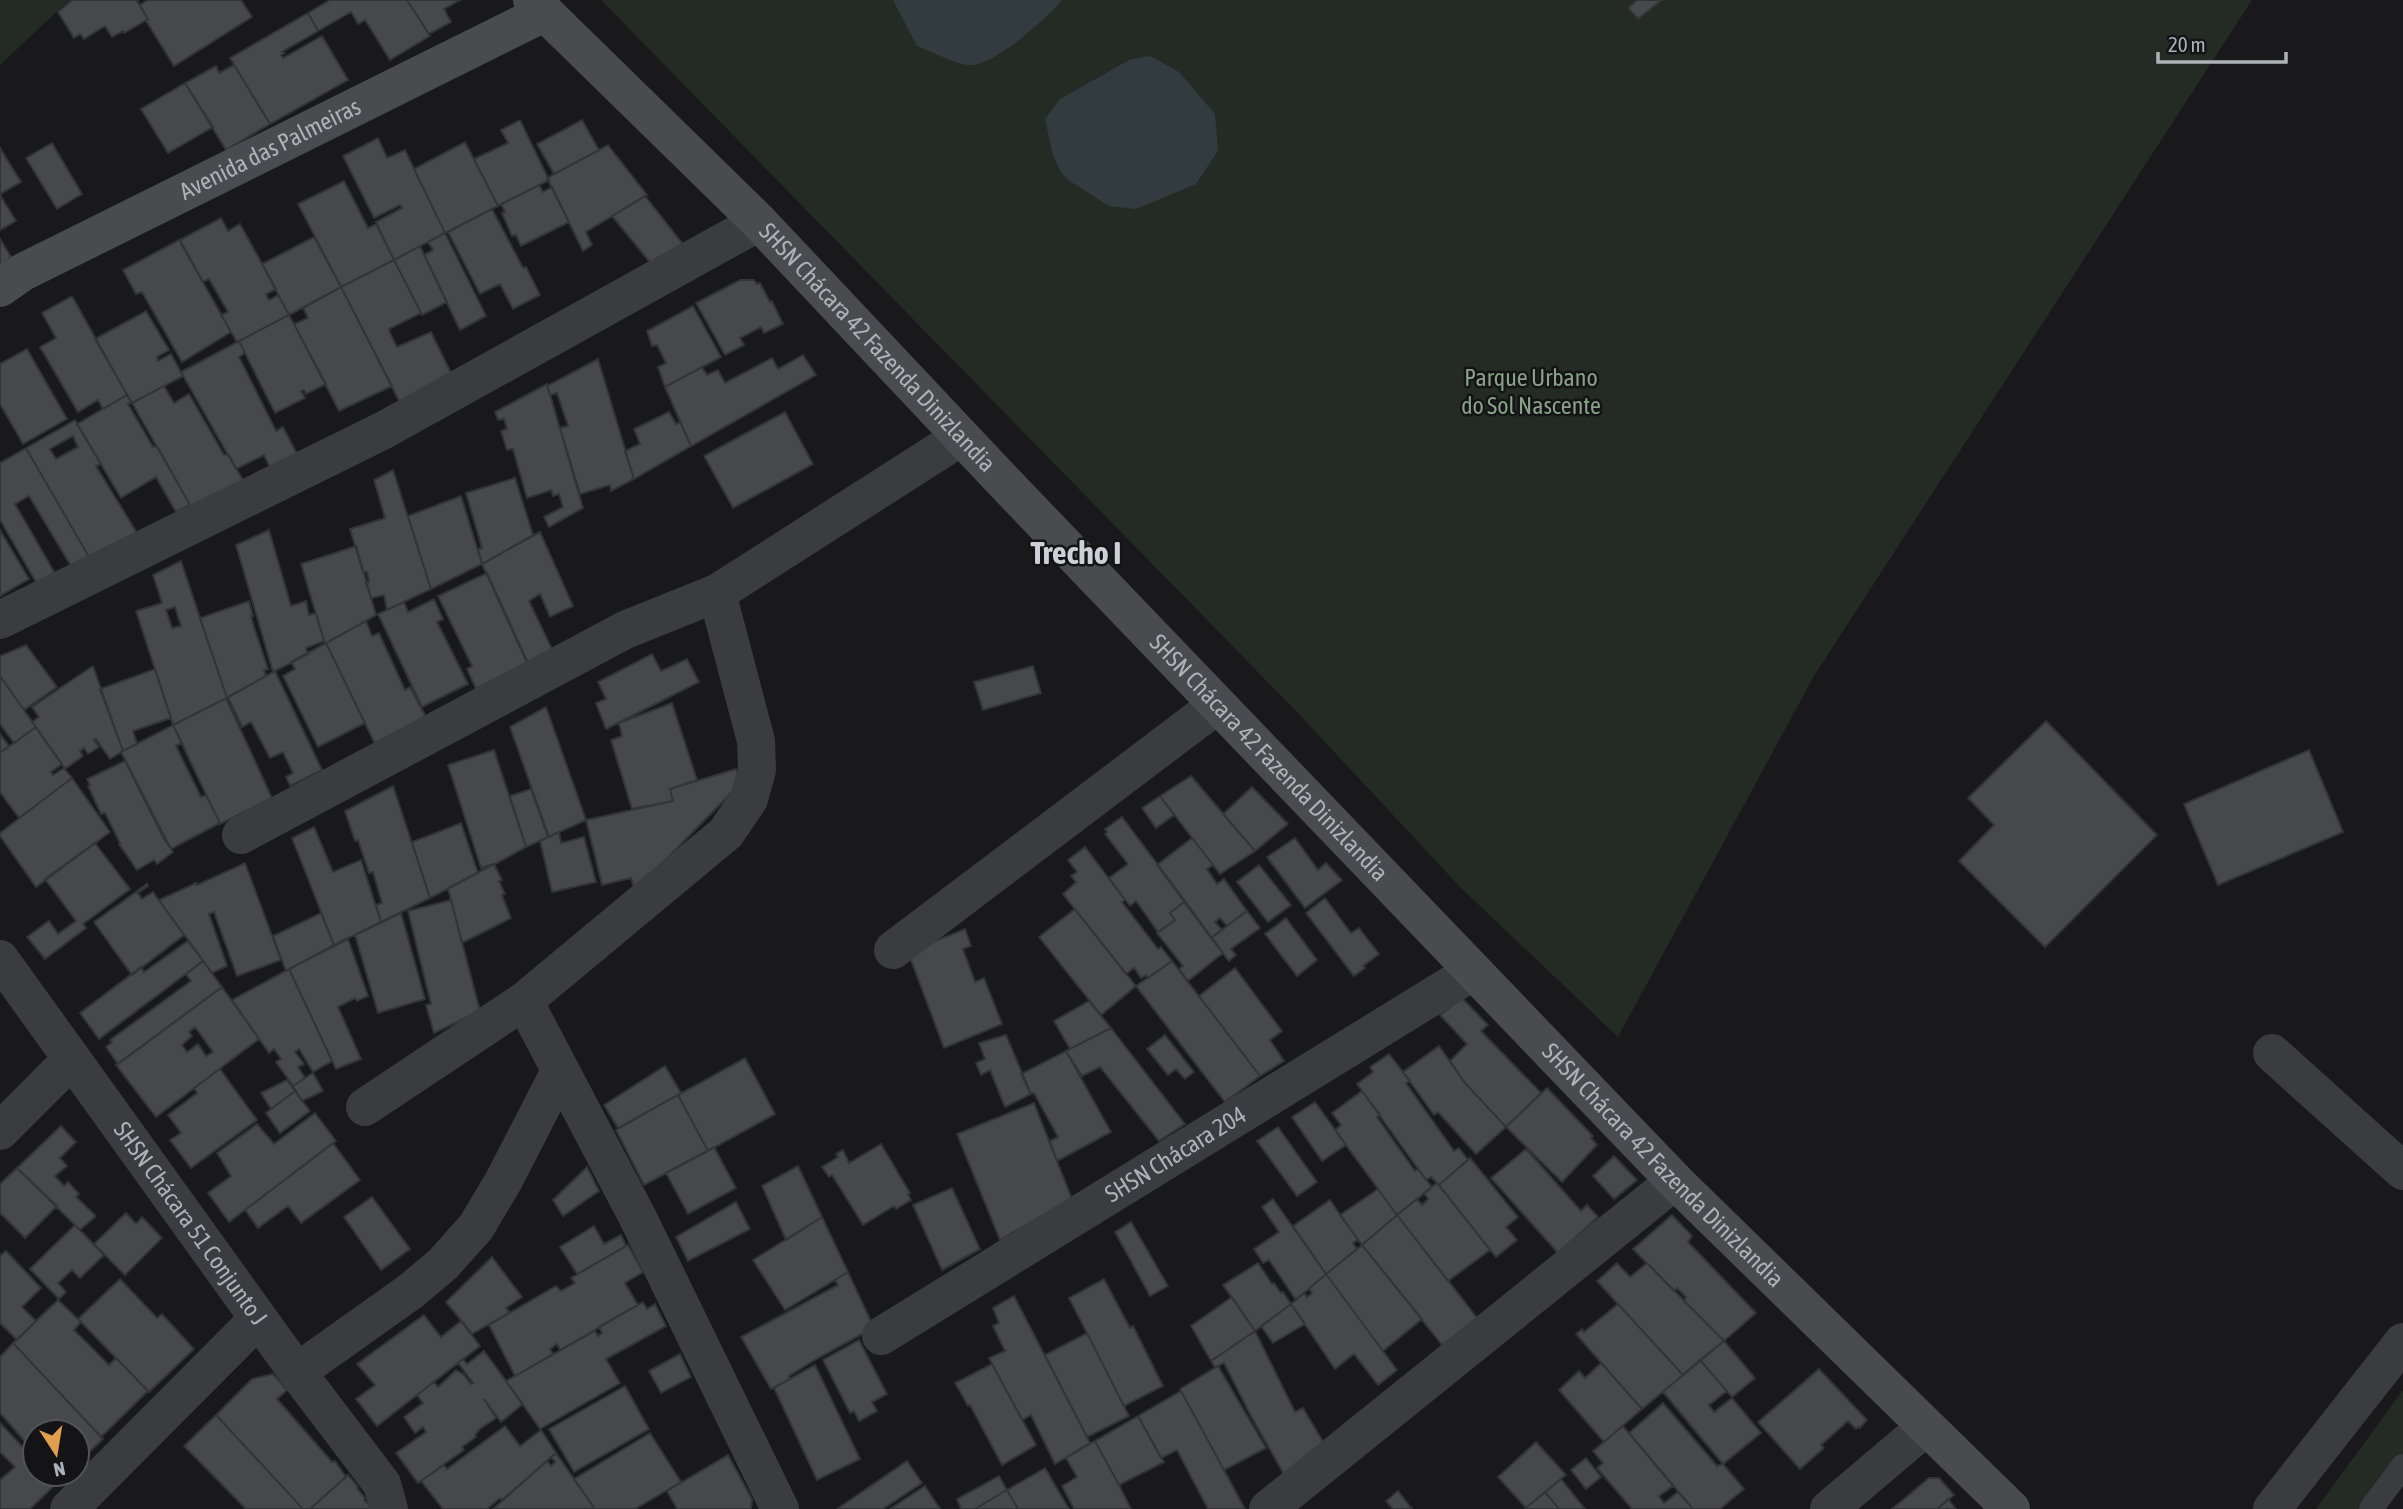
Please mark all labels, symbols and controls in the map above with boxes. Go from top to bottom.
scale bar [2158,21,2286,65]
text: 20 m [2168,32,2206,56]
street label: Avenida das Palmeiras [175,92,365,205]
street label: SHSN Chácara 42 Fazenda Dinizlandia [754,217,1001,477]
park label: Parque Urbano do Sol Nascente [1461,364,1601,419]
district label: Trecho I [1031,534,1121,571]
street label: SHSN Chácara 42 Fazenda Dinizlandia [1145,628,1394,886]
street label: SHSN Chácara 42 Fazenda Dinizlandia [1537,1038,1789,1292]
street label: SHSN Chácara 204 [1100,1101,1251,1208]
street label: SHSN Chácara 51 Conjunto J [109,1117,273,1330]
north arrow [21,1418,91,1488]
text: N [52,1458,67,1482]

